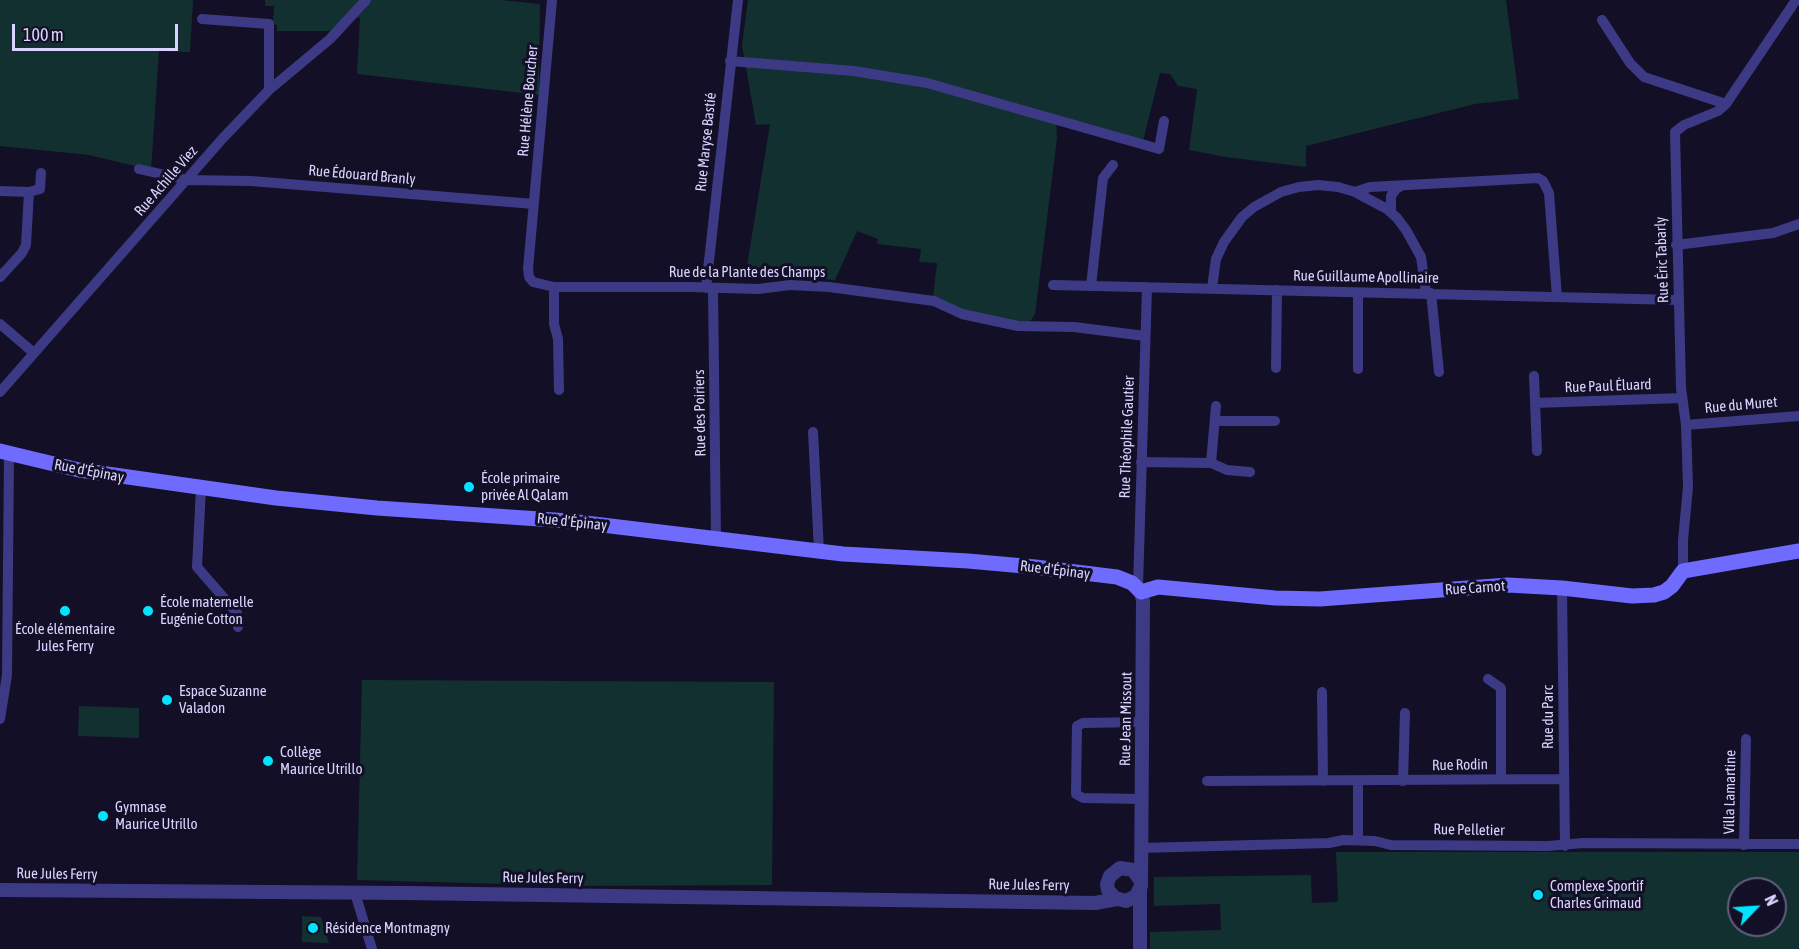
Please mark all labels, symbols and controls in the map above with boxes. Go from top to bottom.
scale bar [15,12,182,50]
text: 100 m [23,24,64,45]
street label: Rue Hélène Boucher [514,45,542,157]
street label: Rue Maryse Bastié [692,92,720,192]
street label: Rue Achille Viez [131,142,201,220]
street label: Rue Édouard Branly [308,161,416,189]
street label: Rue Éric Tabarly [1651,216,1673,304]
street label: Rue de la Plante des Champs [669,263,825,281]
street label: Rue Guillaume Apollinaire [1293,267,1439,287]
street label: Rue des Poiriers [690,369,710,457]
street label: Rue Théophile Gautier [1116,375,1138,499]
street label: Rue Paul Éluard [1564,375,1652,397]
street label: Rue du Muret [1704,393,1778,417]
street label: Rue d'Épinay [53,455,125,487]
place label: École primaire privée Al Qalam [481,469,568,504]
marker: École primaire privée Al Qalam [462,480,476,494]
street label: Rue d'Épinay [536,509,608,535]
street label: Rue d'Épinay [1019,557,1091,583]
street label: Rue Carnot [1444,577,1506,599]
place label: École maternelle Eugénie Cotton [160,593,254,628]
marker: École élémentaire Jules Ferry [58,604,72,618]
marker: École maternelle Eugénie Cotton [141,604,155,618]
place label: École élémentaire Jules Ferry [15,620,115,655]
street label: Rue Jean Missout [1116,672,1136,766]
place label: Espace Suzanne Valadon [179,682,266,717]
street label: Rue du Parc [1539,685,1557,749]
marker: Espace Suzanne Valadon [160,693,174,707]
place label: Collège Maurice Utrillo [280,743,362,778]
street label: Villa Lamartine [1720,750,1740,834]
marker: Collège Maurice Utrillo [261,754,275,768]
street label: Rue Rodin [1432,756,1488,774]
place label: Gymnase Maurice Utrillo [115,798,197,833]
marker: Gymnase Maurice Utrillo [96,809,110,823]
street label: Rue Pelletier [1433,820,1505,840]
street label: Rue Jules Ferry [16,864,98,884]
street label: Rue Jules Ferry [502,868,584,888]
street label: Rue Jules Ferry [988,875,1070,895]
place label: Complexe Sportif Charles Grimaud [1550,877,1644,912]
north arrow [1727,877,1787,937]
marker: Complexe Sportif Charles Grimaud [1531,888,1545,902]
text: N [1761,892,1782,908]
place label: Résidence Montmagny [325,919,450,937]
marker: Résidence Montmagny [306,921,320,935]

